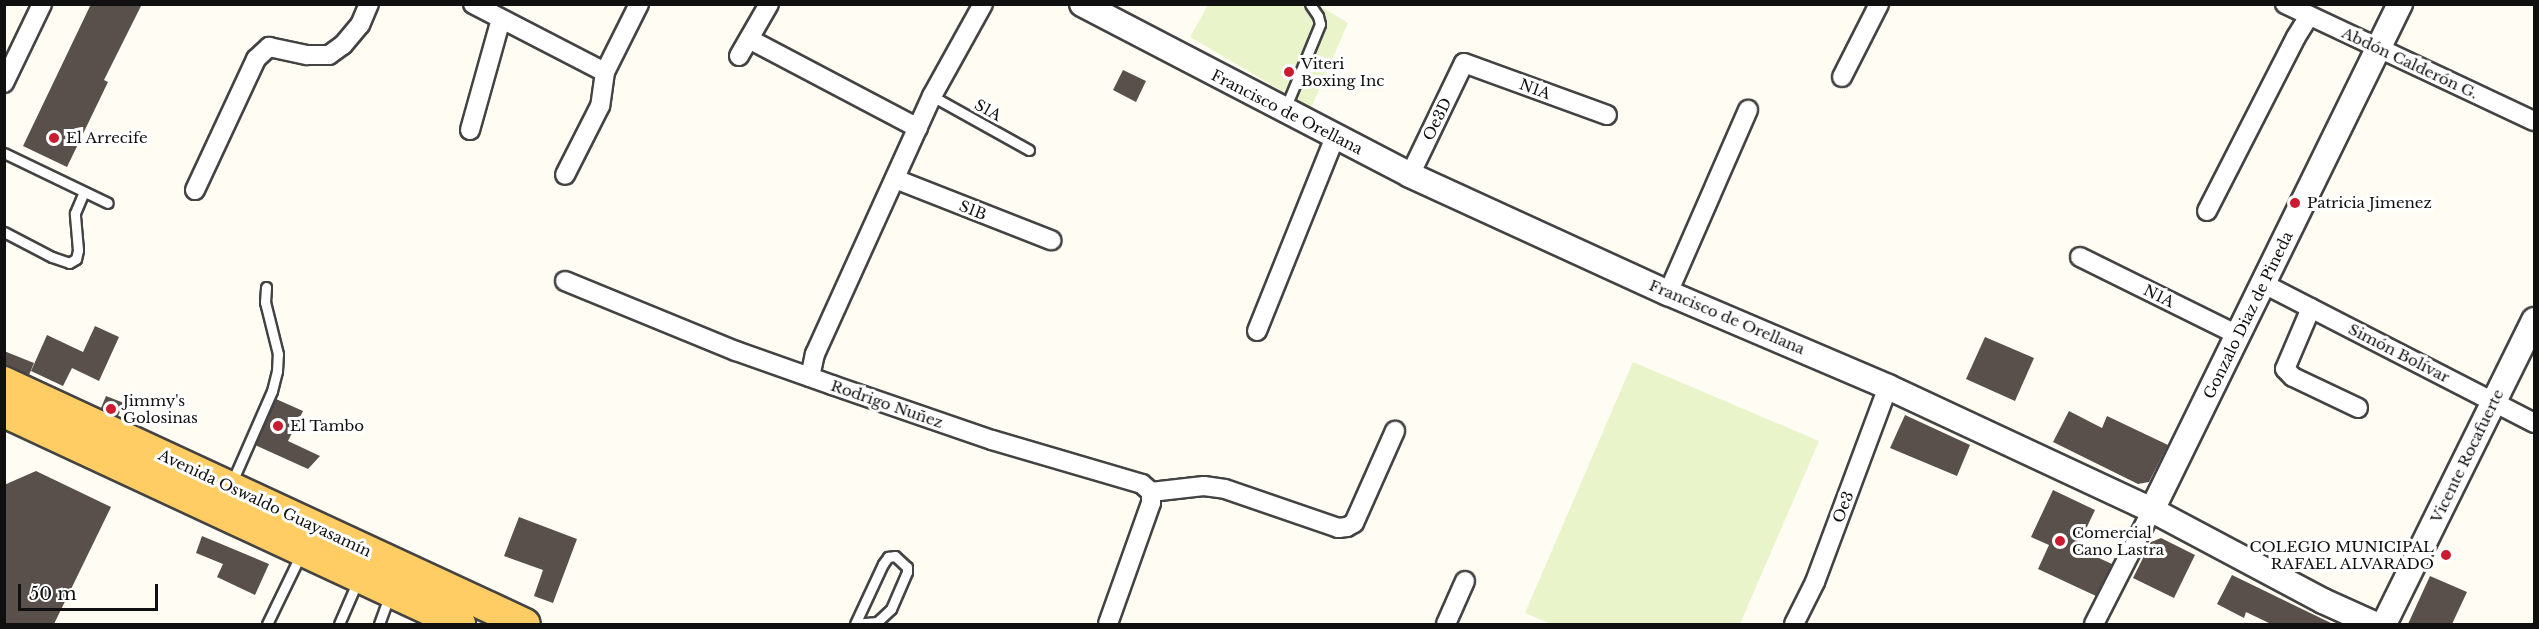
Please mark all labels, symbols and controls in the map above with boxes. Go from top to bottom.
street label: Abdón Calderón G. [2339,24,2481,102]
place label: Viteri Boxing Inc [1301,54,1384,89]
marker: Viteri Boxing Inc [1282,65,1296,79]
street label: Francisco de Orellana [1208,66,1366,158]
street label: N1A [1517,75,1553,103]
street label: S1A [971,95,1005,125]
street label: Oe3D [1419,95,1455,143]
place label: El Arrecife [66,129,148,147]
marker: El Arrecife [47,131,61,145]
place label: Patricia Jimenez [2307,194,2432,212]
marker: Patricia Jimenez [2288,196,2302,210]
street label: S1B [957,197,989,223]
street label: Gonzalo Diaz de Pineda [2200,228,2296,402]
street label: Francisco de Orellana [1646,276,1808,358]
street label: N1A [2141,281,2177,311]
street label: Simón Bolívar [2345,320,2453,386]
street label: Rodrigo Nuñez [829,376,945,432]
street label: Vicente Rocafuerte [2427,386,2507,526]
place label: Jimmy's Golosinas [123,391,198,426]
marker: Jimmy's Golosinas [104,402,118,416]
place label: El Tambo [290,417,365,435]
marker: El Tambo [271,419,285,433]
street label: Avenida Oswaldo Guayasamín [156,446,374,560]
street label: Oe3 [1829,489,1857,525]
place label: Comercial Cano Lastra [2072,523,2164,558]
marker: Comercial Cano Lastra [2053,534,2067,548]
place label: COLEGIO MUNICIPAL RAFAEL ALVARADO [2250,537,2434,572]
marker: COLEGIO MUNICIPAL RAFAEL ALVARADO [2439,548,2453,562]
scale bar [21,572,160,610]
text: 50 m [29,583,77,605]

